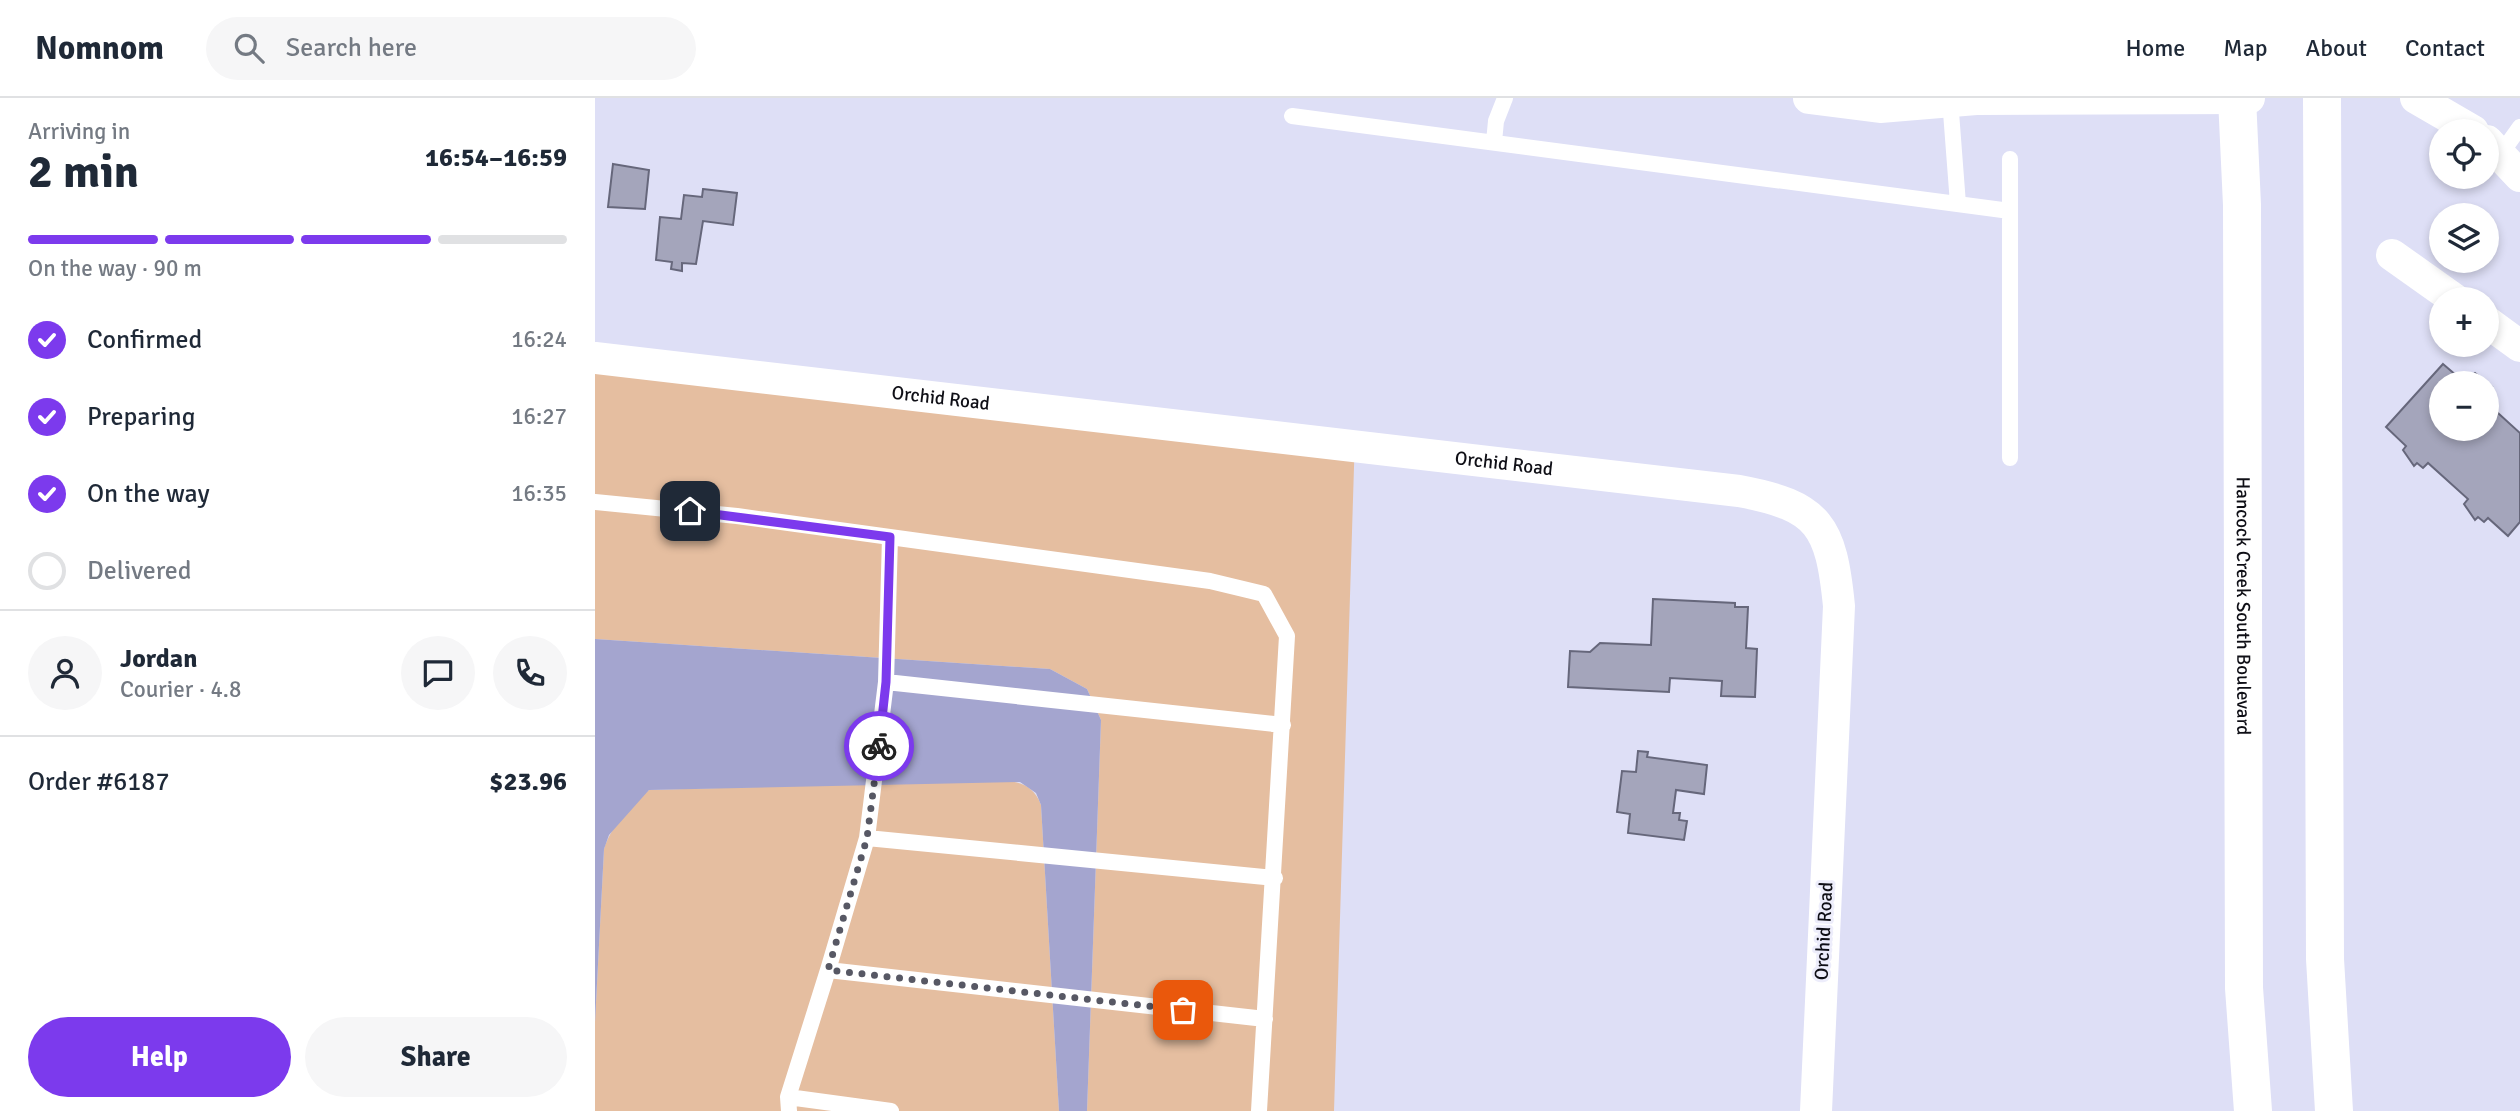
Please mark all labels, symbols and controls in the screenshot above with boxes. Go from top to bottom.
search box [206,17,696,80]
text: Nomnom [35,28,164,69]
icon: search [230,29,268,67]
text: Search here [286,32,417,64]
text: Home [2125,33,2185,63]
text: Map [2223,33,2268,63]
text: About [2306,33,2367,63]
text: Contact [2405,33,2485,63]
text: Arriving in [28,117,130,146]
map controls [2429,119,2499,441]
button: locate [2429,119,2499,189]
text: 16:54–16:59 [425,142,567,174]
text: 2 min [28,144,139,200]
button: layers [2429,203,2499,273]
text: On the way · 90 m [28,254,202,283]
button: + [2429,287,2499,357]
icon: check [28,321,66,359]
text: Confirmed [87,324,202,356]
text: 16:24 [511,325,567,354]
button: − [2429,371,2499,441]
street label: Orchid Road [890,381,991,416]
icon: check [28,398,66,436]
text: Preparing [87,401,195,433]
text: 16:27 [511,402,567,431]
street label: Orchid Road [1454,446,1554,481]
icon: check [28,475,66,513]
street label: Hancock Creek South Boulevard [2231,476,2255,735]
text: On the way [87,478,210,510]
text: 16:35 [511,479,567,508]
pin [660,481,720,541]
icon: home [671,492,709,530]
text: Delivered [87,555,192,587]
button: person [28,636,102,710]
button: chat [401,636,475,710]
button: phone [493,636,567,710]
text: Jordan [120,643,197,675]
text: Courier · 4.8 [120,675,241,704]
courier [844,711,914,781]
icon: bike [860,727,898,765]
text: Order #6187 [28,766,169,798]
text: $23.96 [489,766,567,798]
street label: Orchid Road [1809,881,1839,981]
pin [1153,980,1213,1040]
icon: bag [1164,991,1202,1029]
button: Help [28,1017,291,1097]
button: Share [305,1017,567,1097]

